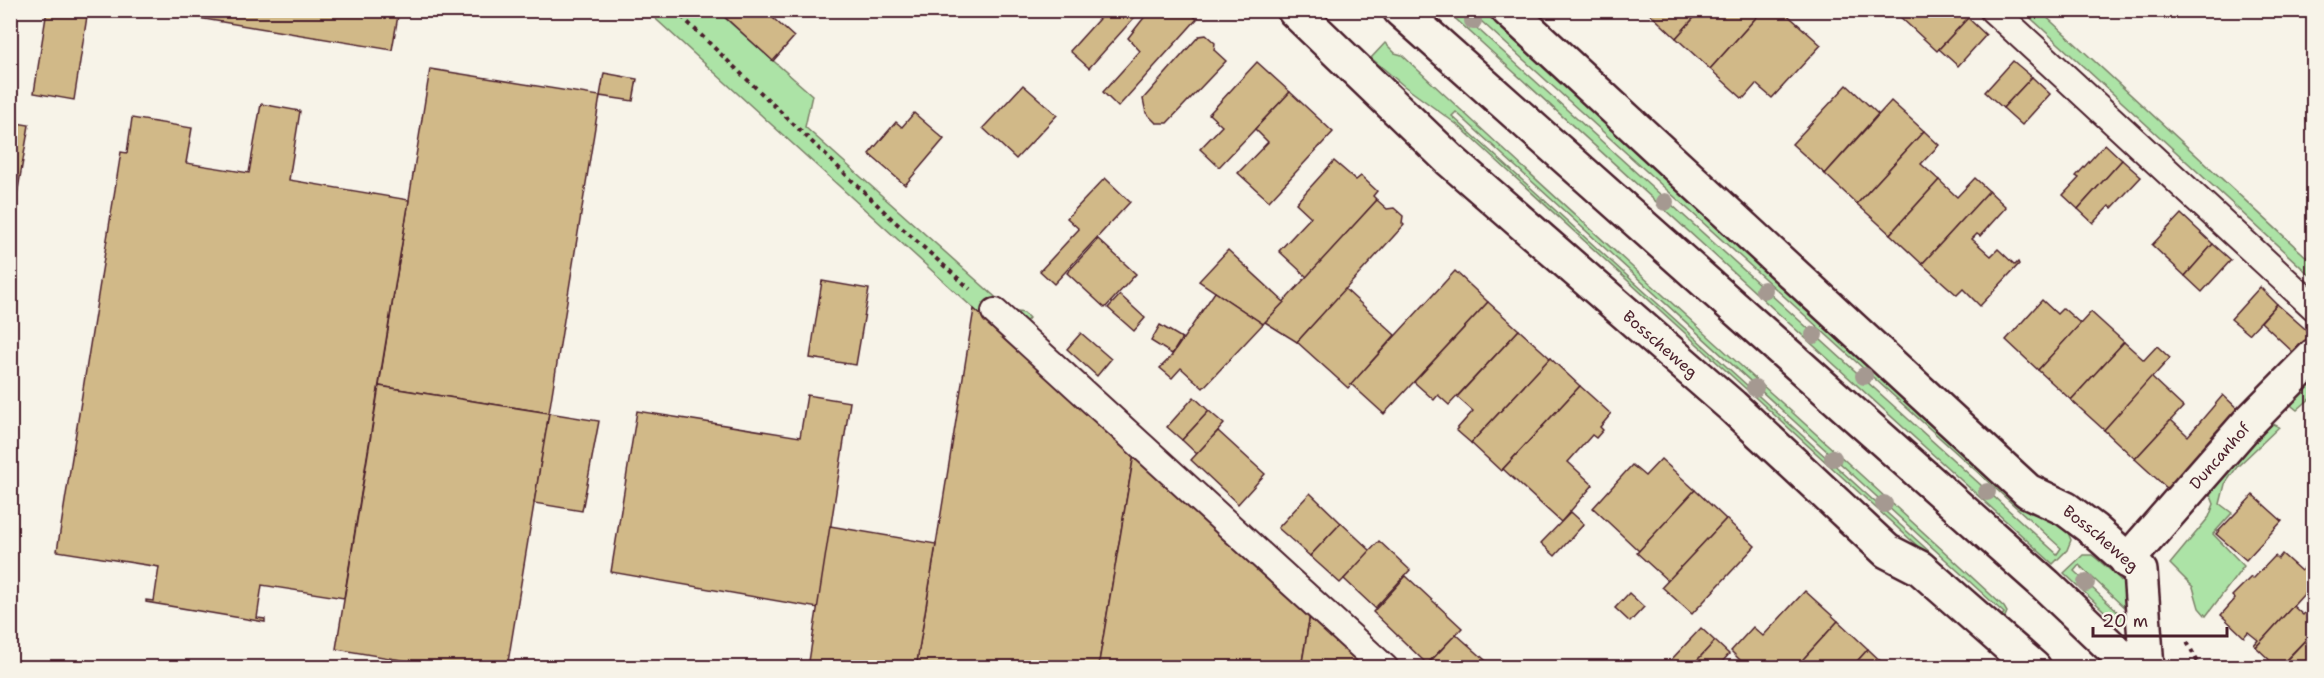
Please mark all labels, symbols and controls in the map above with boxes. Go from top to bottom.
street label: Bosscheweg [1619,305,1703,382]
street label: Duncanhof [2184,417,2255,494]
street label: Bosscheweg [2059,500,2144,576]
scale bar [2093,600,2226,638]
text: 20 m [2102,609,2148,633]

